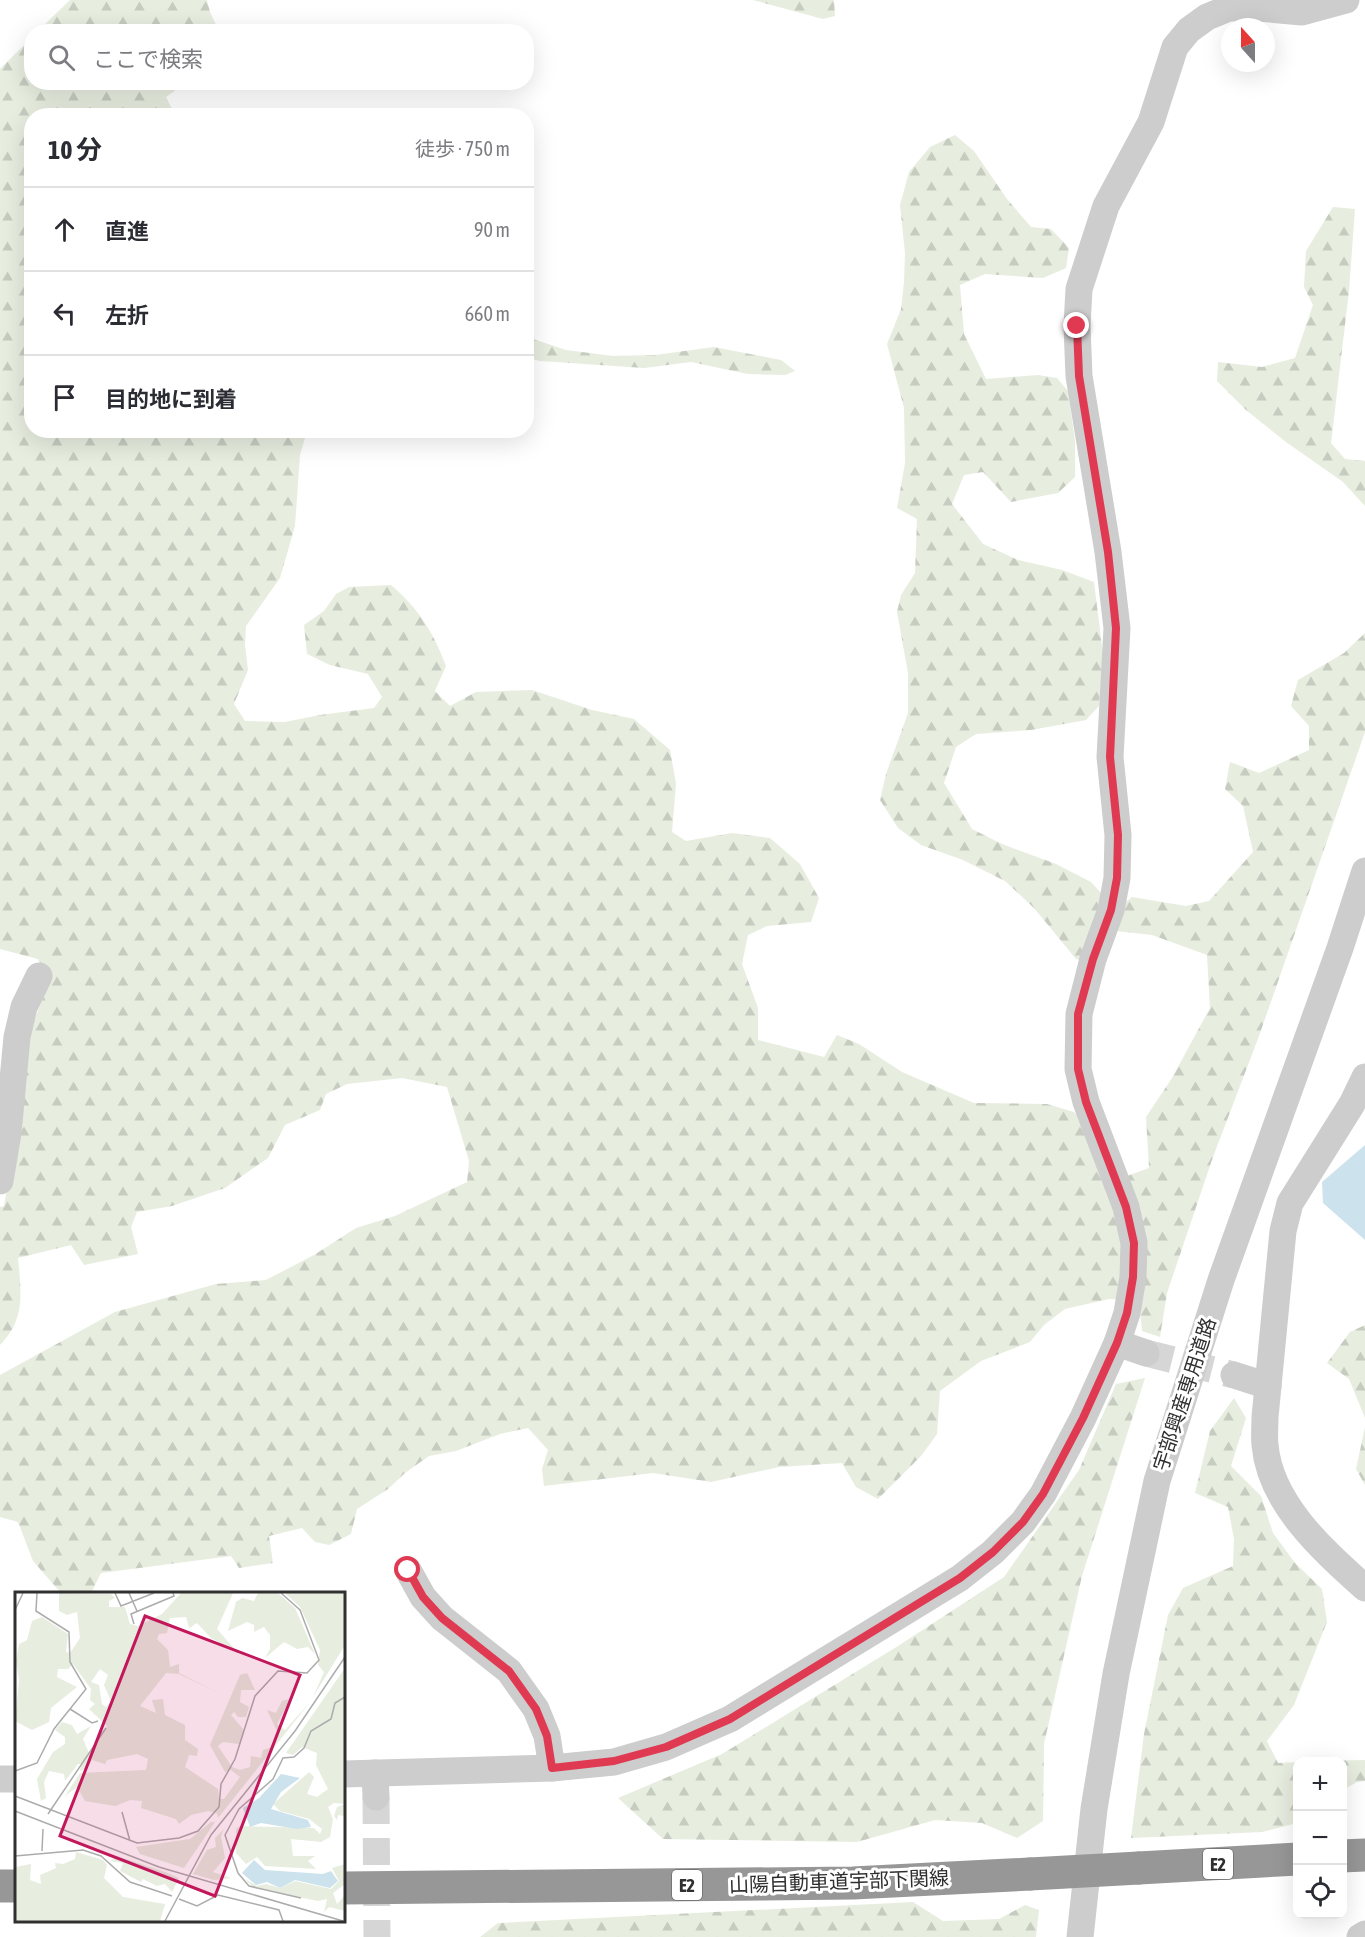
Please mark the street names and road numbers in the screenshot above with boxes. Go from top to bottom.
street label: 宇部興産専用道路 [1148,1314,1220,1474]
road number: E2 [1203,1849,1233,1879]
street label: 山陽自動車道宇部下関線 [729,1866,949,1896]
road number: E2 [672,1870,702,1900]

